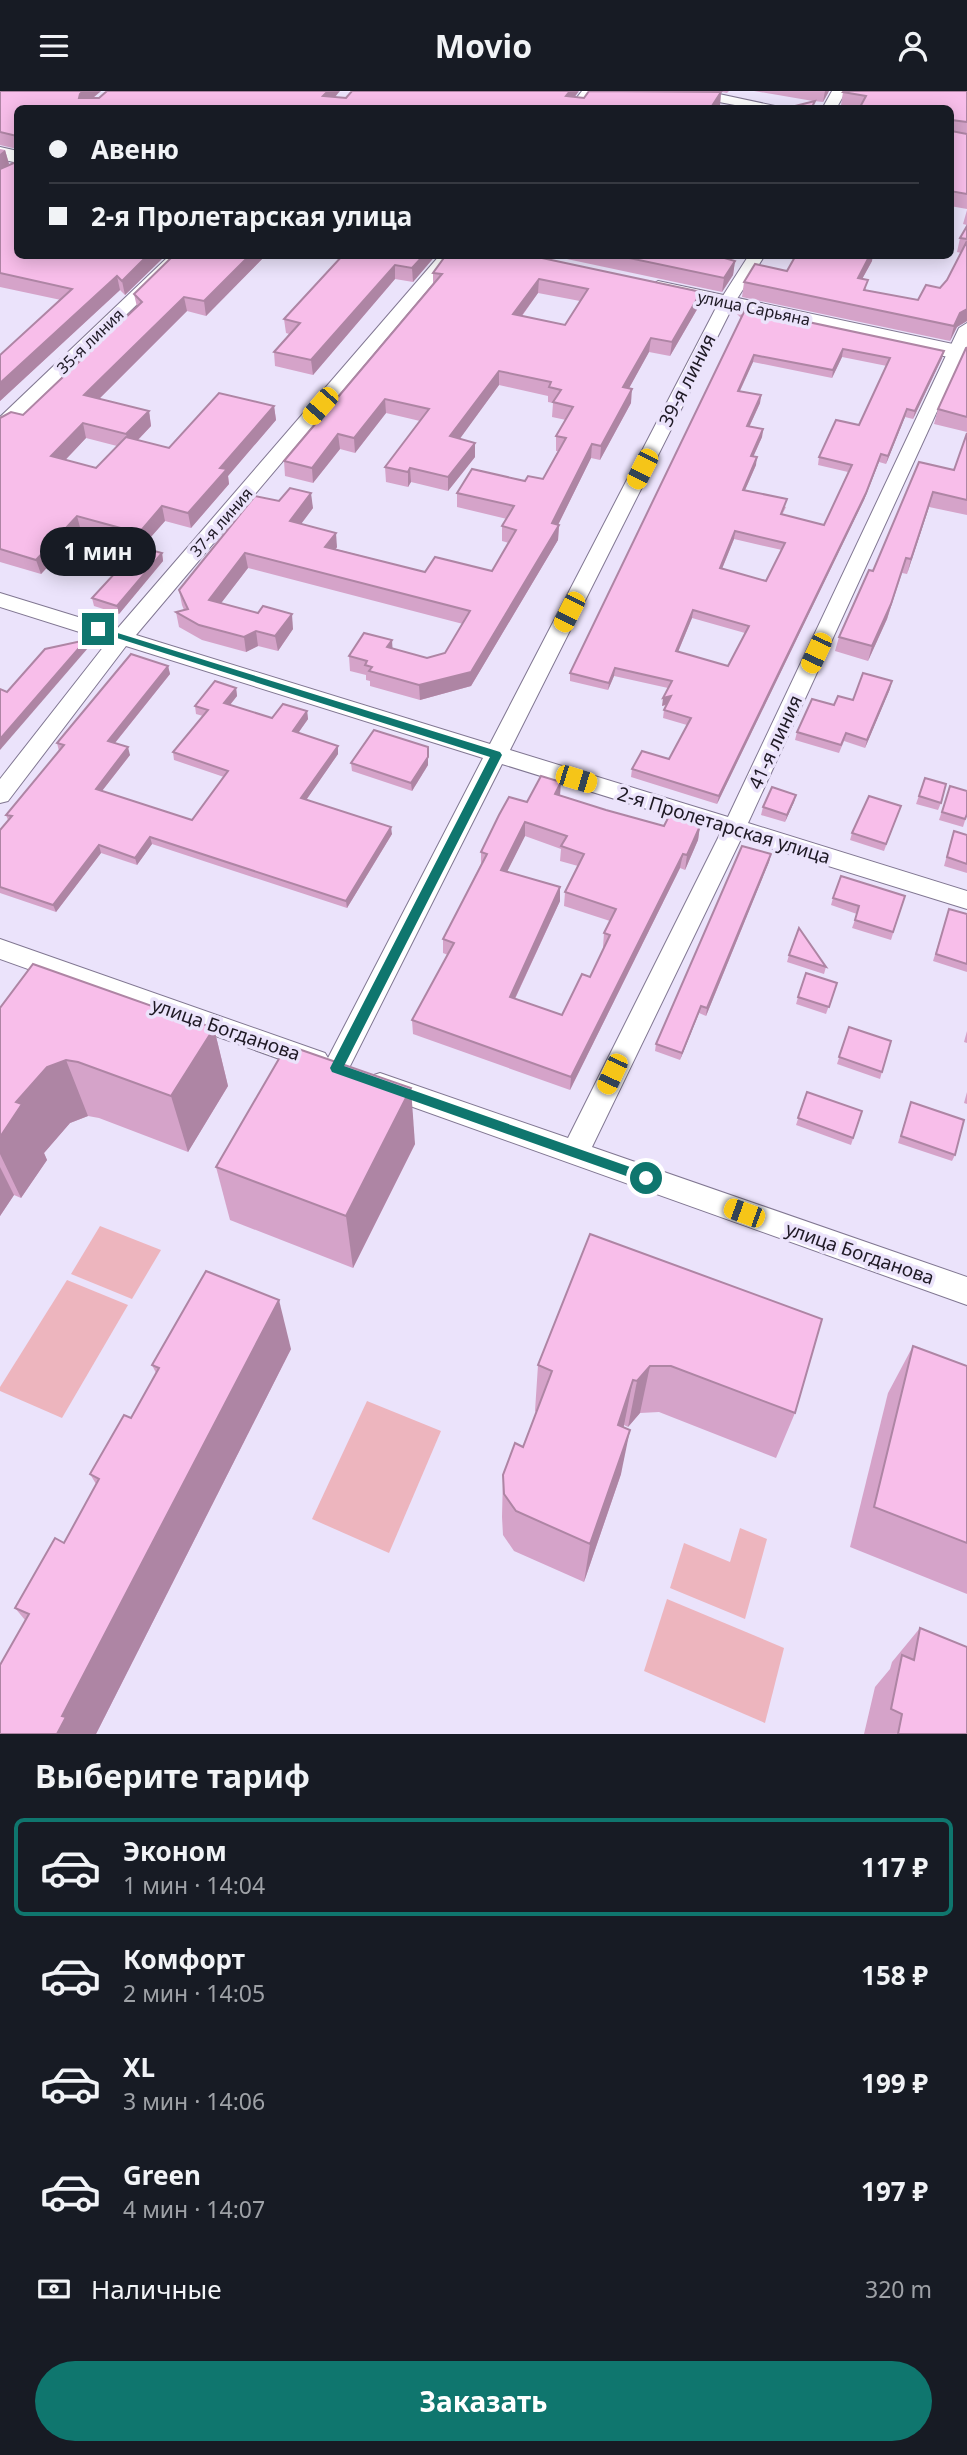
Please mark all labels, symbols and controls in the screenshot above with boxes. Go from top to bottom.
text: Movio [435,24,532,67]
icon: menu [35,27,73,65]
icon: person [894,27,932,65]
text: Авеню [91,131,179,167]
text: 2-я Пролетарская улица [91,198,412,234]
street label: улица Сарьяна [696,285,812,331]
street label: 35-я линия [52,304,128,378]
street label: 39-я линия [652,329,722,431]
car [299,383,342,429]
car [624,446,661,492]
street label: 37-я линия [185,483,257,561]
callout: 1 мин [40,527,156,577]
text: 1 мин [64,535,132,567]
car [551,589,588,635]
route end [82,613,114,645]
car [798,630,835,676]
street label: 41-я линия [742,691,808,793]
car [553,763,600,795]
street label: 2-я Пролетарская улица [614,780,834,870]
street label: улица Богданова [148,991,304,1067]
car [594,1051,631,1097]
route start [630,1162,662,1194]
car [721,1196,768,1230]
street label: улица Богданова [782,1215,938,1291]
text: Выберите тариф [35,1754,310,1797]
text: Эконом [123,1833,227,1869]
icon: car [39,1836,102,1899]
text: 117 ₽ [861,1849,928,1885]
text: 1 мин · 14:04 [123,1869,265,1901]
text: Комфорт [123,1941,245,1977]
icon: car [39,1944,102,2007]
text: 158 ₽ [861,1957,928,1993]
text: 2 мин · 14:05 [123,1977,265,2009]
text: XL [123,2049,155,2085]
icon: car [39,2052,102,2115]
text: 199 ₽ [861,2065,928,2101]
text: 3 мин · 14:06 [123,2085,265,2117]
text: Green [123,2157,201,2193]
icon: car [39,2160,102,2223]
text: 197 ₽ [861,2173,928,2209]
text: 4 мин · 14:07 [123,2193,265,2225]
icon: cash [35,2270,73,2308]
text: Наличные [91,2271,222,2307]
text: 320 m [865,2273,932,2305]
button: Заказать [35,2361,932,2441]

